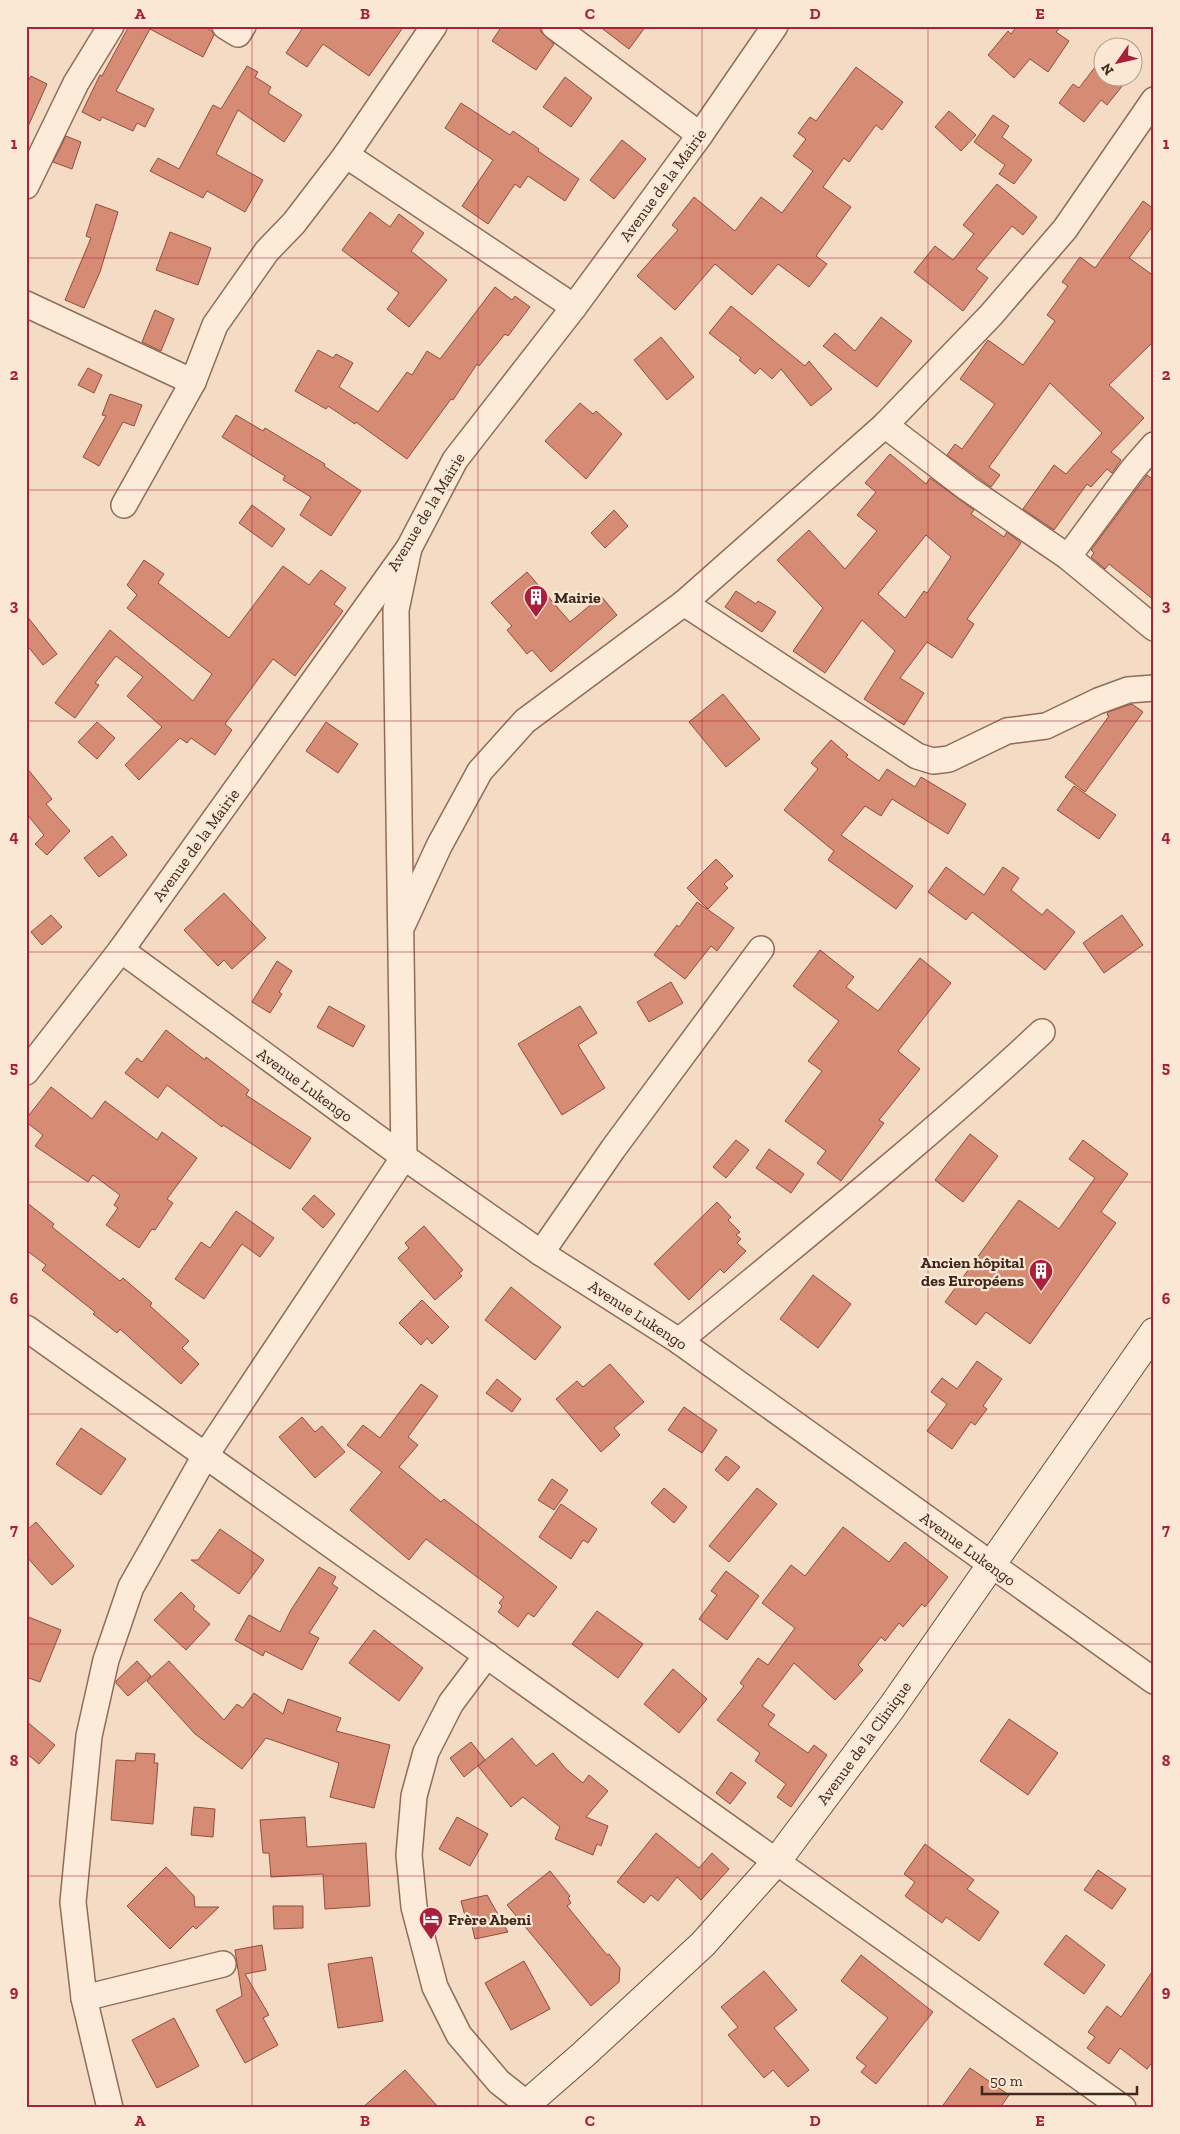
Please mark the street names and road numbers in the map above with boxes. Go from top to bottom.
street label: Avenue de la Mairie [616,125,710,245]
street label: Avenue de la Mairie [383,449,469,575]
street label: Avenue de la Mairie [149,785,243,905]
street label: Avenue Lukengo [253,1044,357,1126]
street label: Avenue Lukengo [585,1276,691,1354]
street label: Avenue Lukengo [916,1508,1020,1590]
street label: Avenue de la Clinique [813,1678,915,1808]

